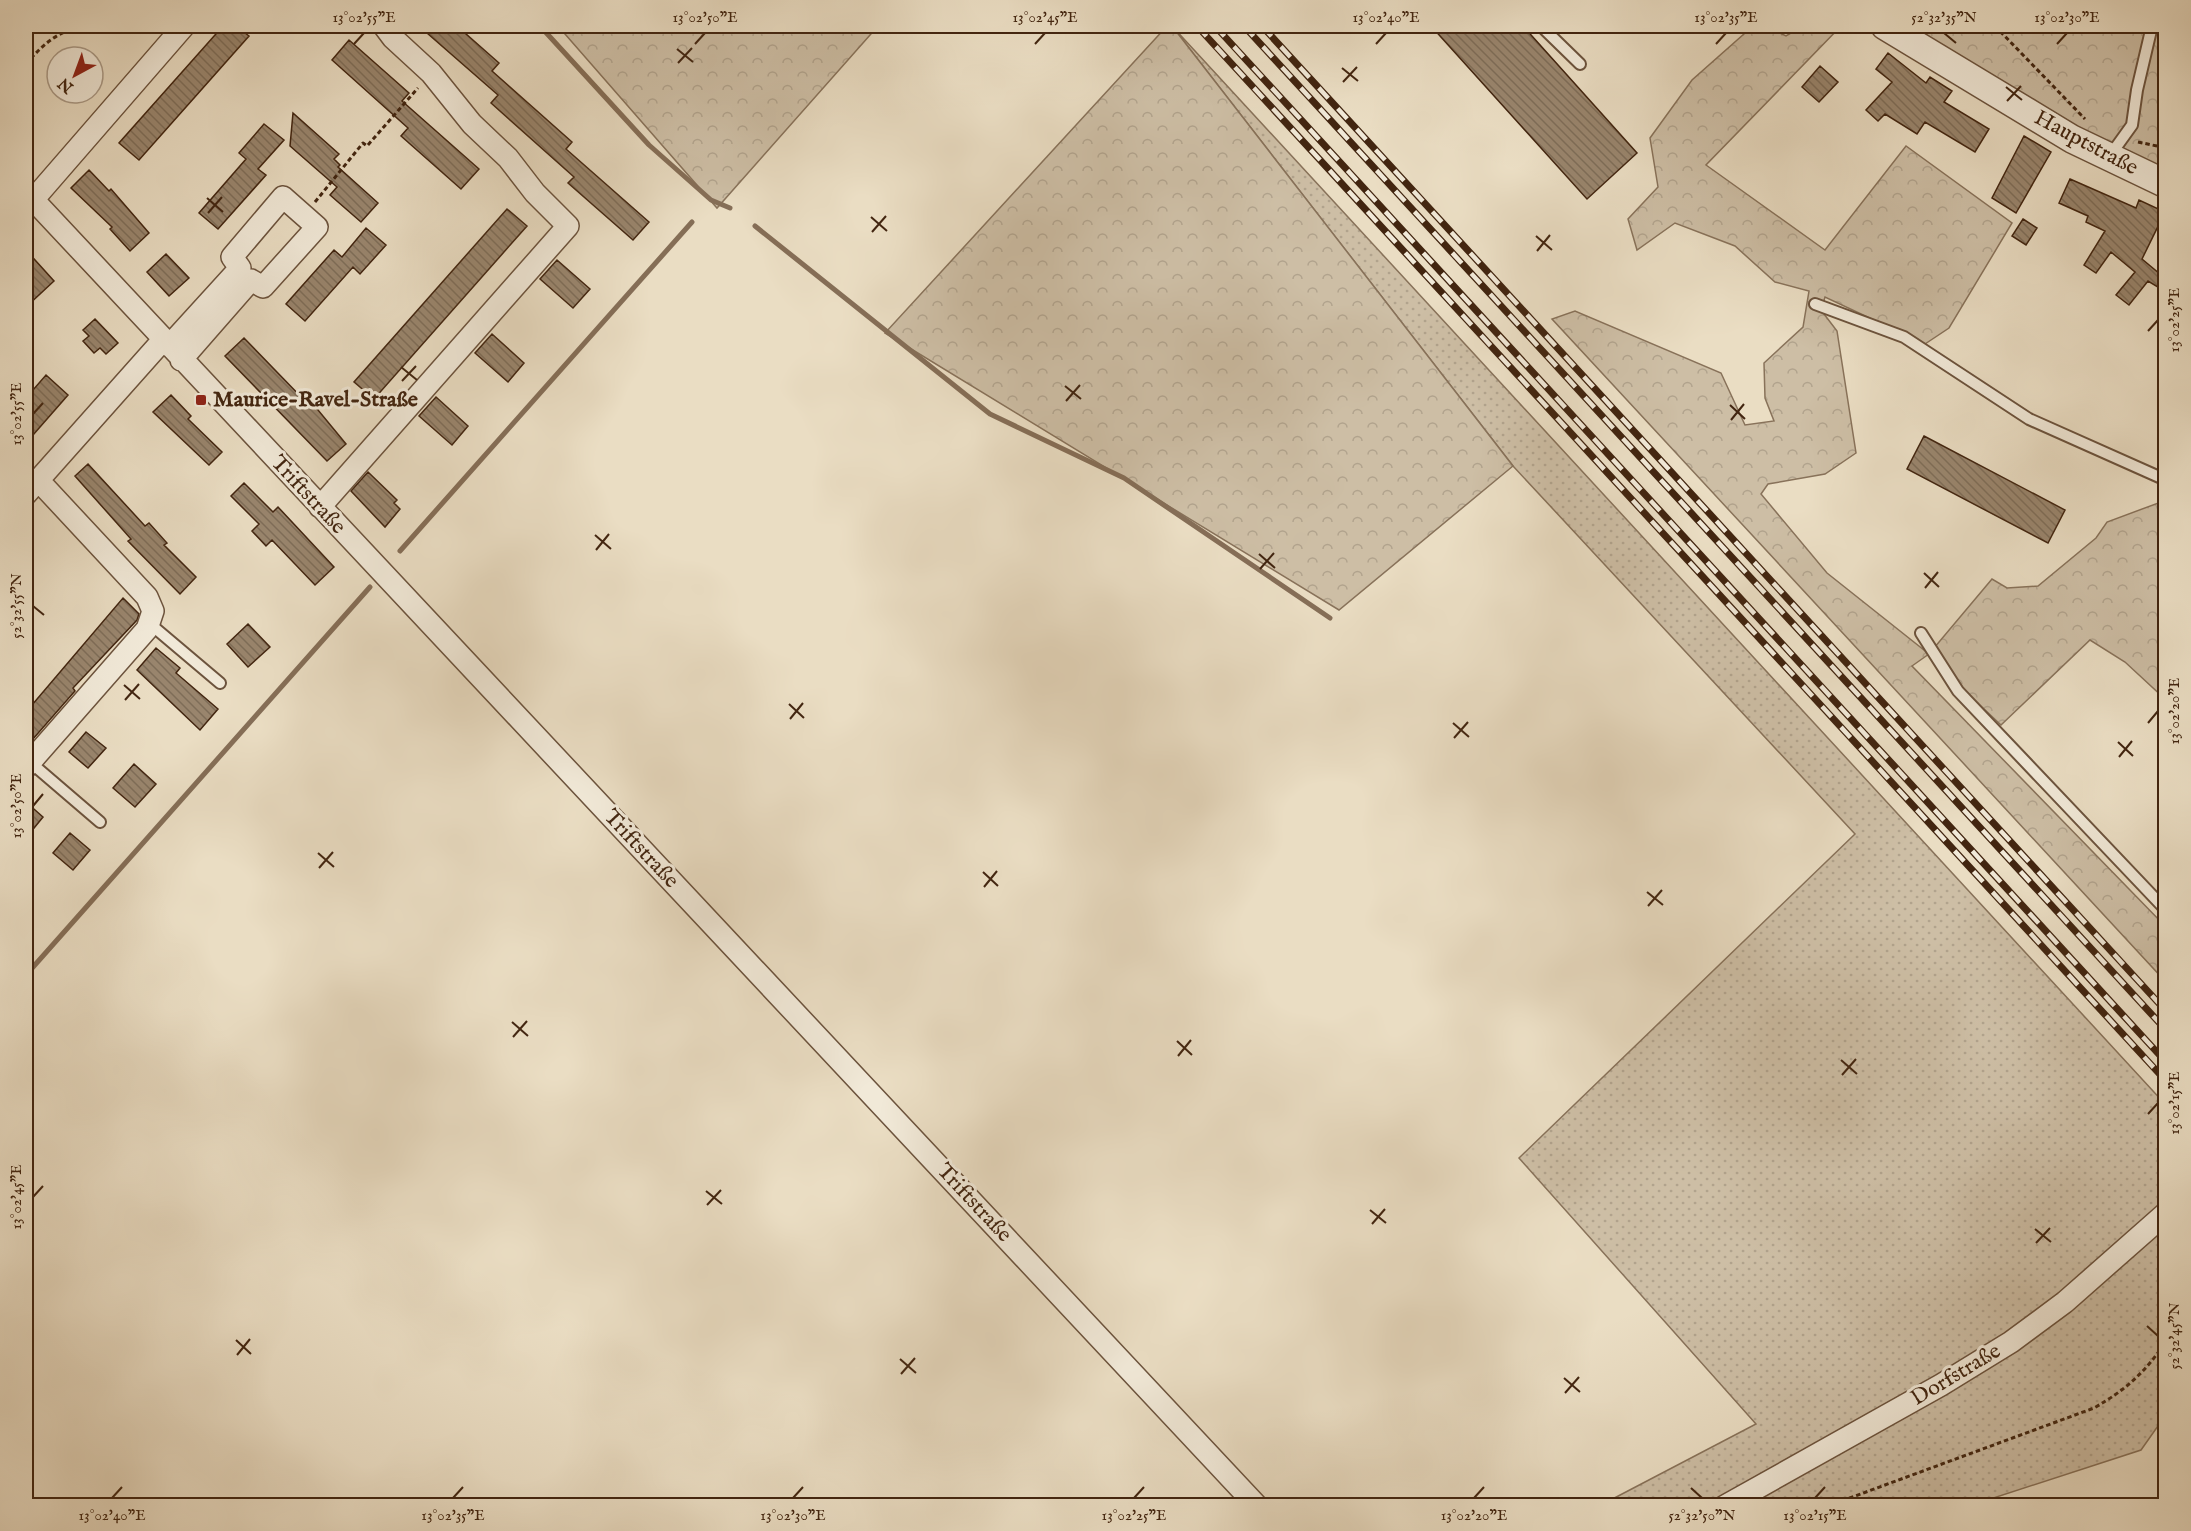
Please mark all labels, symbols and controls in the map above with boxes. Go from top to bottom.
text: 13°02'55"E [332,8,396,27]
text: 13°02'50"E [672,8,738,27]
text: 13°02'45"E [1012,8,1078,27]
text: 13°02'40"E [1352,8,1420,27]
text: 13°02'35"E [1694,8,1758,27]
text: 52°32'35"N [1911,8,1977,27]
text: 13°02'30"E [2034,8,2100,27]
north arrow [45,45,105,105]
text: N [55,73,79,98]
street label: Hauptstraße [2029,104,2143,182]
text: 13°02'25"E [2165,288,2184,352]
text: 13°02'55"E [7,382,26,446]
place label: Maurice-Ravel-Straße [213,386,418,414]
marker: Maurice-Ravel-Straße [194,393,208,407]
street label: Triftstraße [264,450,352,540]
text: 52°32'55"N [7,573,26,639]
text: 13°02'20"E [2165,678,2184,744]
text: 13°02'50"E [7,773,26,839]
street label: Triftstraße [597,804,685,894]
text: 13°02'15"E [2165,1071,2184,1135]
street label: Triftstraße [930,1158,1018,1248]
text: 13°02'45"E [7,1164,26,1230]
text: 52°32'45"N [2165,1302,2184,1370]
street label: Dorfstraße [1906,1337,2006,1413]
text: 13°02'40"E [78,1506,146,1525]
text: 13°02'35"E [421,1506,485,1525]
text: 13°02'30"E [760,1506,826,1525]
text: 13°02'25"E [1102,1506,1166,1525]
text: 13°02'20"E [1441,1506,1507,1525]
text: 52°32'50"N [1668,1506,1736,1525]
text: 13°02'15"E [1783,1506,1847,1525]

